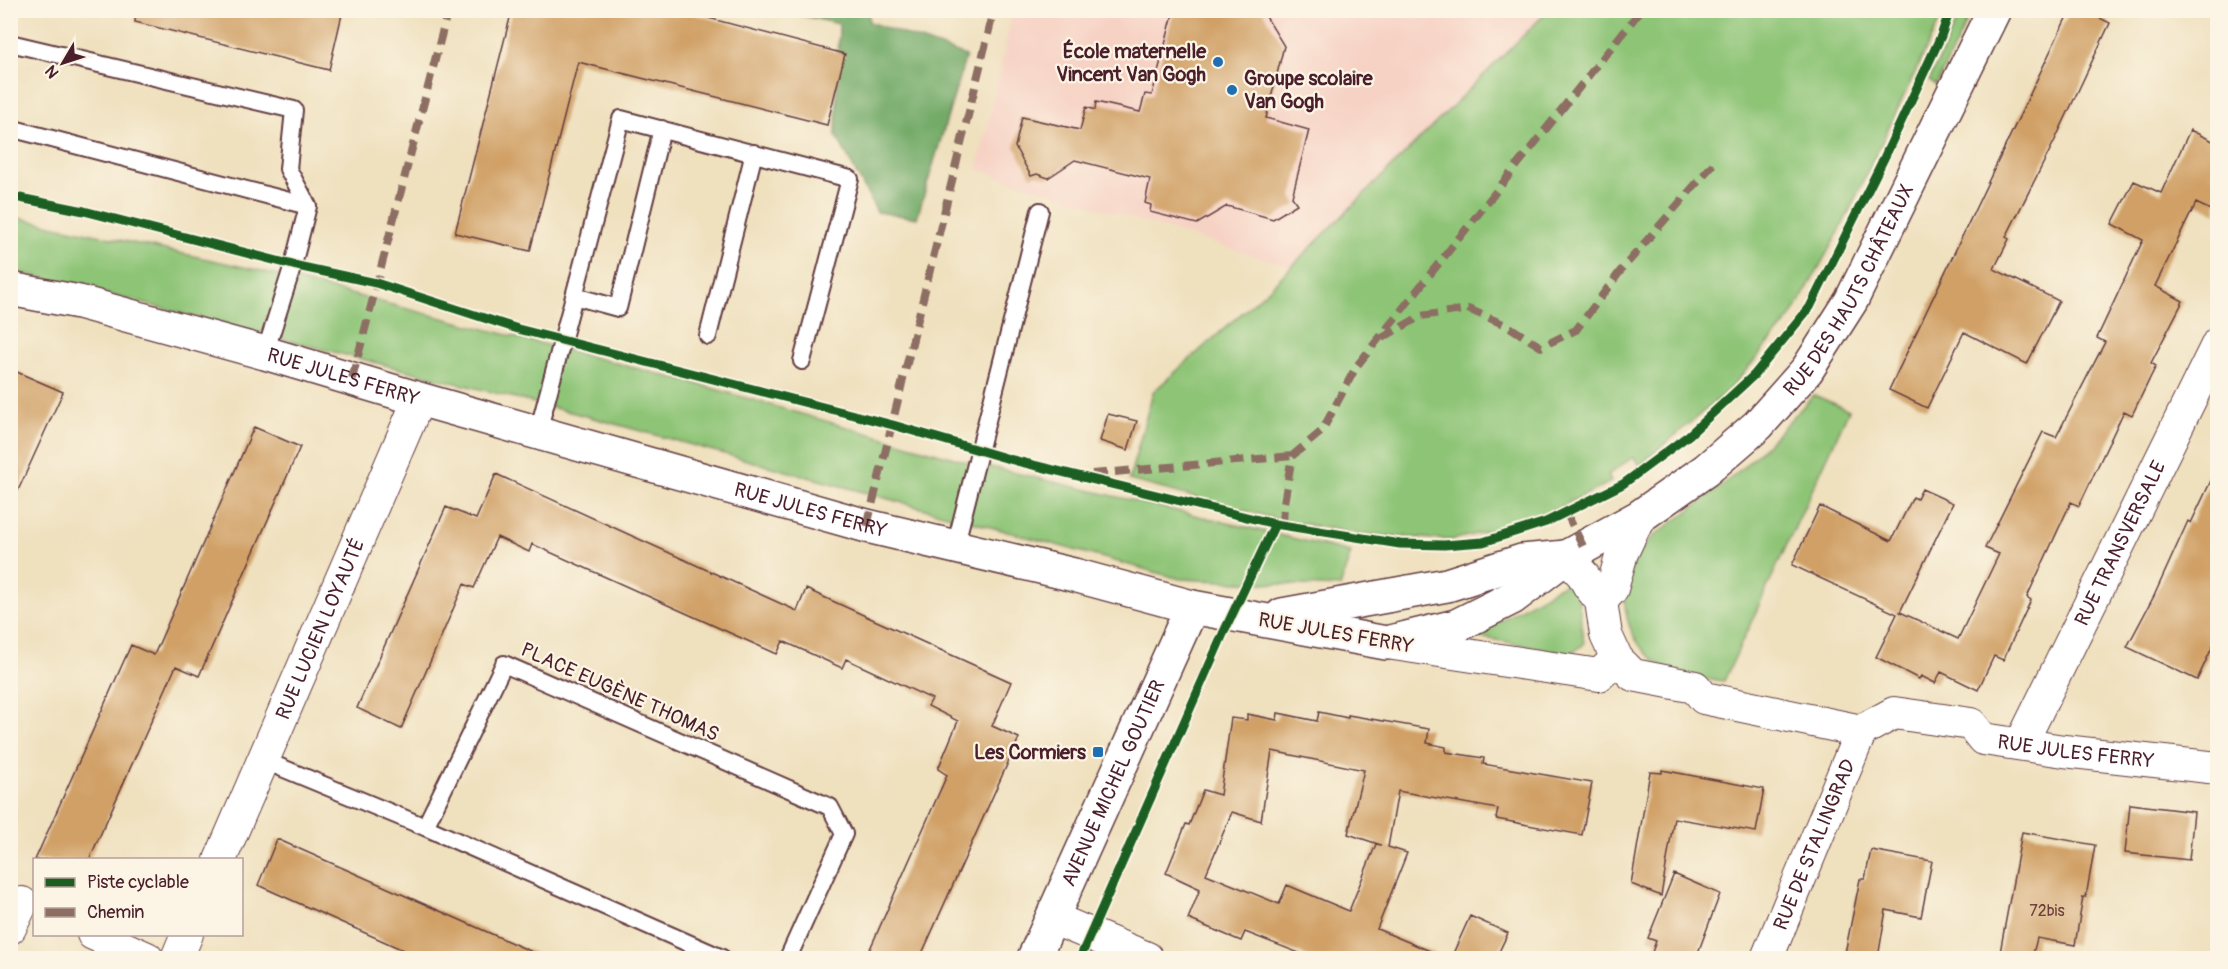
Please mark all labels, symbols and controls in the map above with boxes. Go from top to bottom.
north arrow [33,33,93,93]
place label: École maternelle Vincent Van Gogh [1056,39,1207,87]
marker: École maternelle Vincent Van Gogh [1211,55,1225,69]
text: N [41,61,63,82]
place label: Groupe scolaire Van Gogh [1244,66,1374,114]
marker: Groupe scolaire Van Gogh [1225,83,1239,97]
street label: RUE DES HAUTS CHÂTEAUX [1778,180,1919,401]
street label: RUE JULES FERRY [265,342,423,411]
street label: RUE TRANSVERSALE [2069,456,2171,630]
street label: RUE JULES FERRY [732,477,890,543]
street label: RUE LUCIEN LOYAUTÉ [270,534,370,723]
street label: RUE JULES FERRY [1256,607,1416,659]
street label: PLACE EUGÈNE THOMAS [517,637,723,747]
street label: AVENUE MICHEL GOUTIER [1055,676,1170,890]
street label: RUE JULES FERRY [1996,729,2156,773]
place label: Les Cormiers [974,740,1086,765]
marker: Les Cormiers [1091,745,1105,759]
street label: RUE DE STALINGRAD [1768,755,1861,934]
legend [33,858,243,936]
text: Piste cyclable [87,871,189,894]
text: Chemin [87,901,144,924]
house number: 72bis [2029,901,2065,921]

